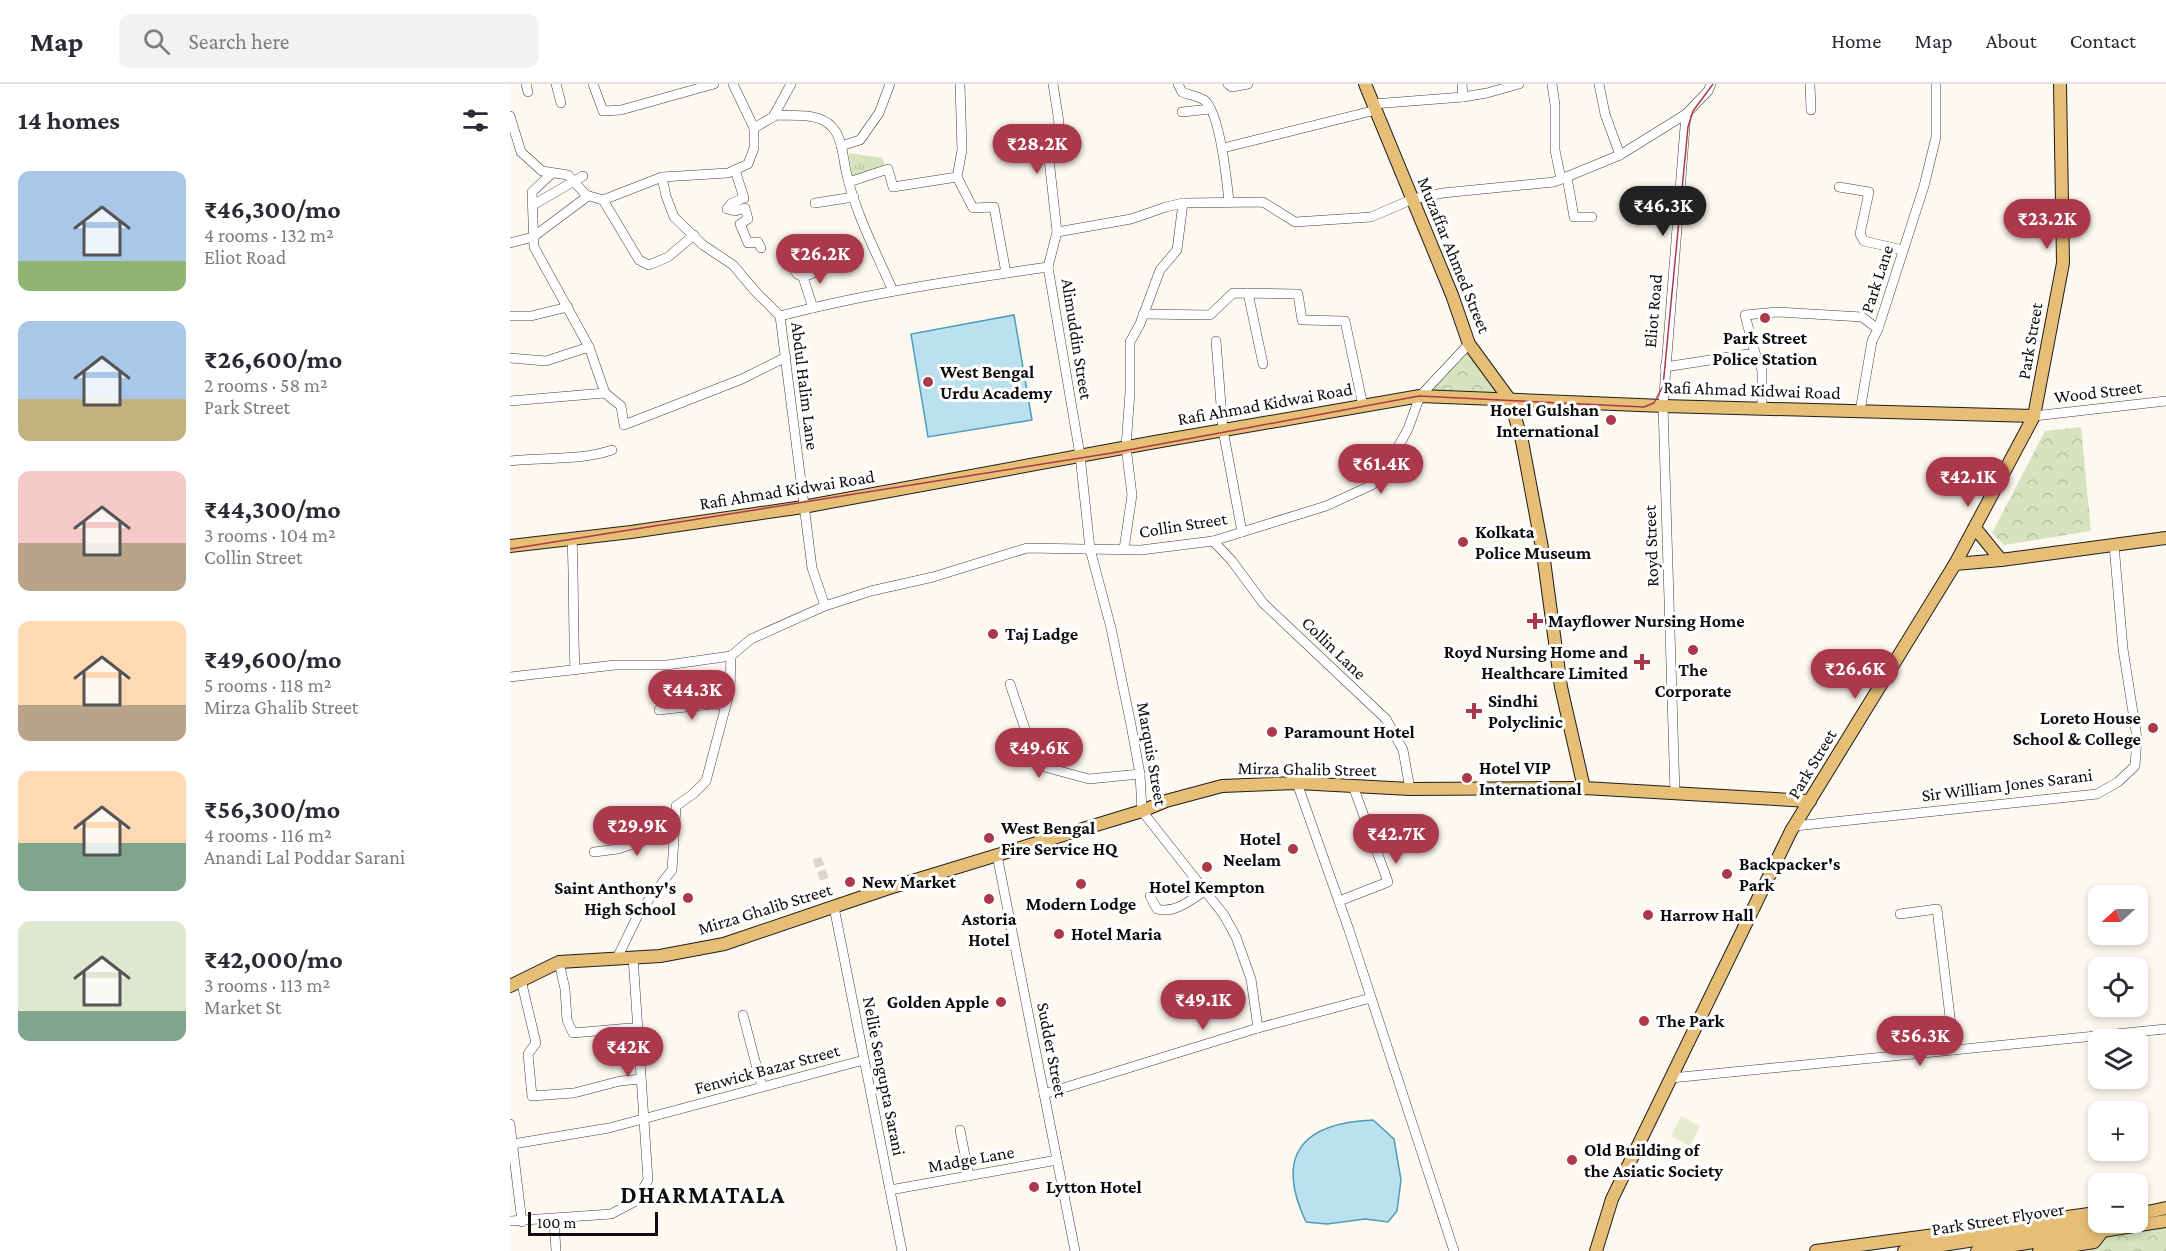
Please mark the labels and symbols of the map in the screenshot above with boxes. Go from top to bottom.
pin: ₹28.2K [988,124,1086,175]
street label: Muzaffar Ahmed Street [1414,174,1495,337]
pin: ₹46.3K [1614,186,1712,237]
pin: ₹23.2K [1998,199,2096,250]
pin: ₹26.2K [771,234,869,285]
street label: Park Lane [1857,242,1897,315]
street label: Eliot Road [1640,273,1666,349]
street label: Alimuddin Street [1058,277,1097,402]
street label: Park Street [2013,300,2047,381]
marker: Park Street Police Station [1758,311,1772,325]
street label: Abdul Halim Lane [787,321,823,451]
place label: Park Street Police Station [1713,328,1818,369]
place label: West Bengal Urdu Academy [939,362,1052,403]
marker: West Bengal Urdu Academy [921,375,935,389]
street label: Rafi Ahmad Kidwai Road [1663,377,1841,403]
street label: Wood Street [2053,377,2144,407]
street label: Rafi Ahmad Kidwai Road [1176,379,1355,429]
place label: Hotel Gulshan International [1490,400,1600,441]
marker: Hotel Gulshan International [1604,413,1618,427]
pin: ₹61.4K [1332,444,1430,495]
pin: ₹42.1K [1919,457,2017,508]
street label: Rafi Ahmad Kidwai Road [698,466,877,514]
street label: Royd Street [1640,504,1662,587]
street label: Collin Street [1138,508,1229,542]
place label: Kolkata Police Museum [1475,522,1592,563]
marker: Kolkata Police Museum [1456,535,1470,549]
place label: Mayflower Nursing Home [1548,611,1745,631]
street label: Collin Lane [1298,612,1370,684]
marker: Mayflower Nursing Home [1526,612,1544,630]
place label: Taj Ladge [1005,624,1078,645]
marker: Taj Ladge [986,627,1000,641]
place label: Royd Nursing Home and Healthcare Limited [1444,642,1628,683]
marker: The Corporate [1686,643,1700,657]
pin: ₹26.6K [1806,649,1904,700]
marker: Royd Nursing Home and Healthcare Limited [1633,653,1651,671]
place label: The Corporate [1655,660,1731,701]
pin: ₹44.3K [643,670,741,721]
place label: Sindhi Polyclinic [1488,691,1563,732]
street label: Marquis Street [1133,700,1171,809]
marker: Sindhi Polyclinic [1465,702,1483,720]
place label: Loreto House School & College [2013,708,2141,749]
marker: Loreto House School & College [2146,721,2160,735]
place label: Paramount Hotel [1284,722,1415,742]
marker: Paramount Hotel [1265,725,1279,739]
street label: Park Street [1783,725,1841,802]
pin: ₹49.6K [990,728,1088,779]
street label: Mirza Ghalib Street [1237,758,1378,780]
place label: Hotel VIP International [1479,758,1582,799]
street label: Sir William Jones Sarani [1920,765,2094,805]
marker: Hotel VIP International [1460,771,1474,785]
pin: ₹29.9K [588,806,686,857]
pin: ₹42.7K [1347,814,1445,865]
place label: West Bengal Fire Service HQ [1000,818,1119,859]
place label: Hotel Neelam [1223,829,1282,870]
marker: West Bengal Fire Service HQ [982,831,996,845]
marker: Hotel Neelam [1286,842,1300,856]
place label: Backpacker's Park [1739,854,1840,895]
marker: Hotel Kempton [1200,860,1214,874]
marker: Backpacker's Park [1720,867,1734,881]
place label: New Market [862,872,956,892]
marker: New Market [843,875,857,889]
marker: Modern Lodge [1074,877,1088,891]
place label: Hotel Kempton [1149,877,1266,897]
place label: Saint Anthony's High School [554,878,676,919]
street label: Mirza Ghalib Street [696,879,835,939]
north arrow [2088,885,2148,945]
marker: Saint Anthony's High School [681,891,695,905]
marker: Astoria Hotel [982,892,996,906]
place label: Modern Lodge [1026,894,1136,914]
place label: Harrow Hall [1660,905,1754,925]
marker: Harrow Hall [1641,908,1655,922]
place label: Astoria Hotel [961,909,1017,950]
place label: Hotel Maria [1071,924,1162,944]
marker: Hotel Maria [1052,927,1066,941]
pin: ₹49.1K [1154,980,1252,1031]
place label: Golden Apple [887,992,989,1012]
street label: Nellie Sengupta Sarani [859,995,909,1158]
marker: Golden Apple [994,995,1008,1009]
street label: Sudder Street [1033,1001,1071,1100]
place label: The Park [1656,1011,1724,1031]
marker: The Park [1637,1014,1651,1028]
pin: ₹56.3K [1871,1016,1969,1067]
pin: ₹42K [592,1027,664,1078]
street label: Fenwick Bazar Street [692,1040,843,1098]
place label: Old Building of the Asiatic Society [1584,1140,1723,1181]
street label: Madge Lane [926,1142,1016,1176]
marker: Old Building of the Asiatic Society [1565,1153,1579,1167]
place label: Lytton Hotel [1046,1177,1142,1197]
marker: Lytton Hotel [1027,1180,1041,1194]
district label: DHARMATALA [620,1181,786,1208]
street label: Park Street Flyover [1930,1199,2066,1239]
scale bar [528,1209,658,1236]

